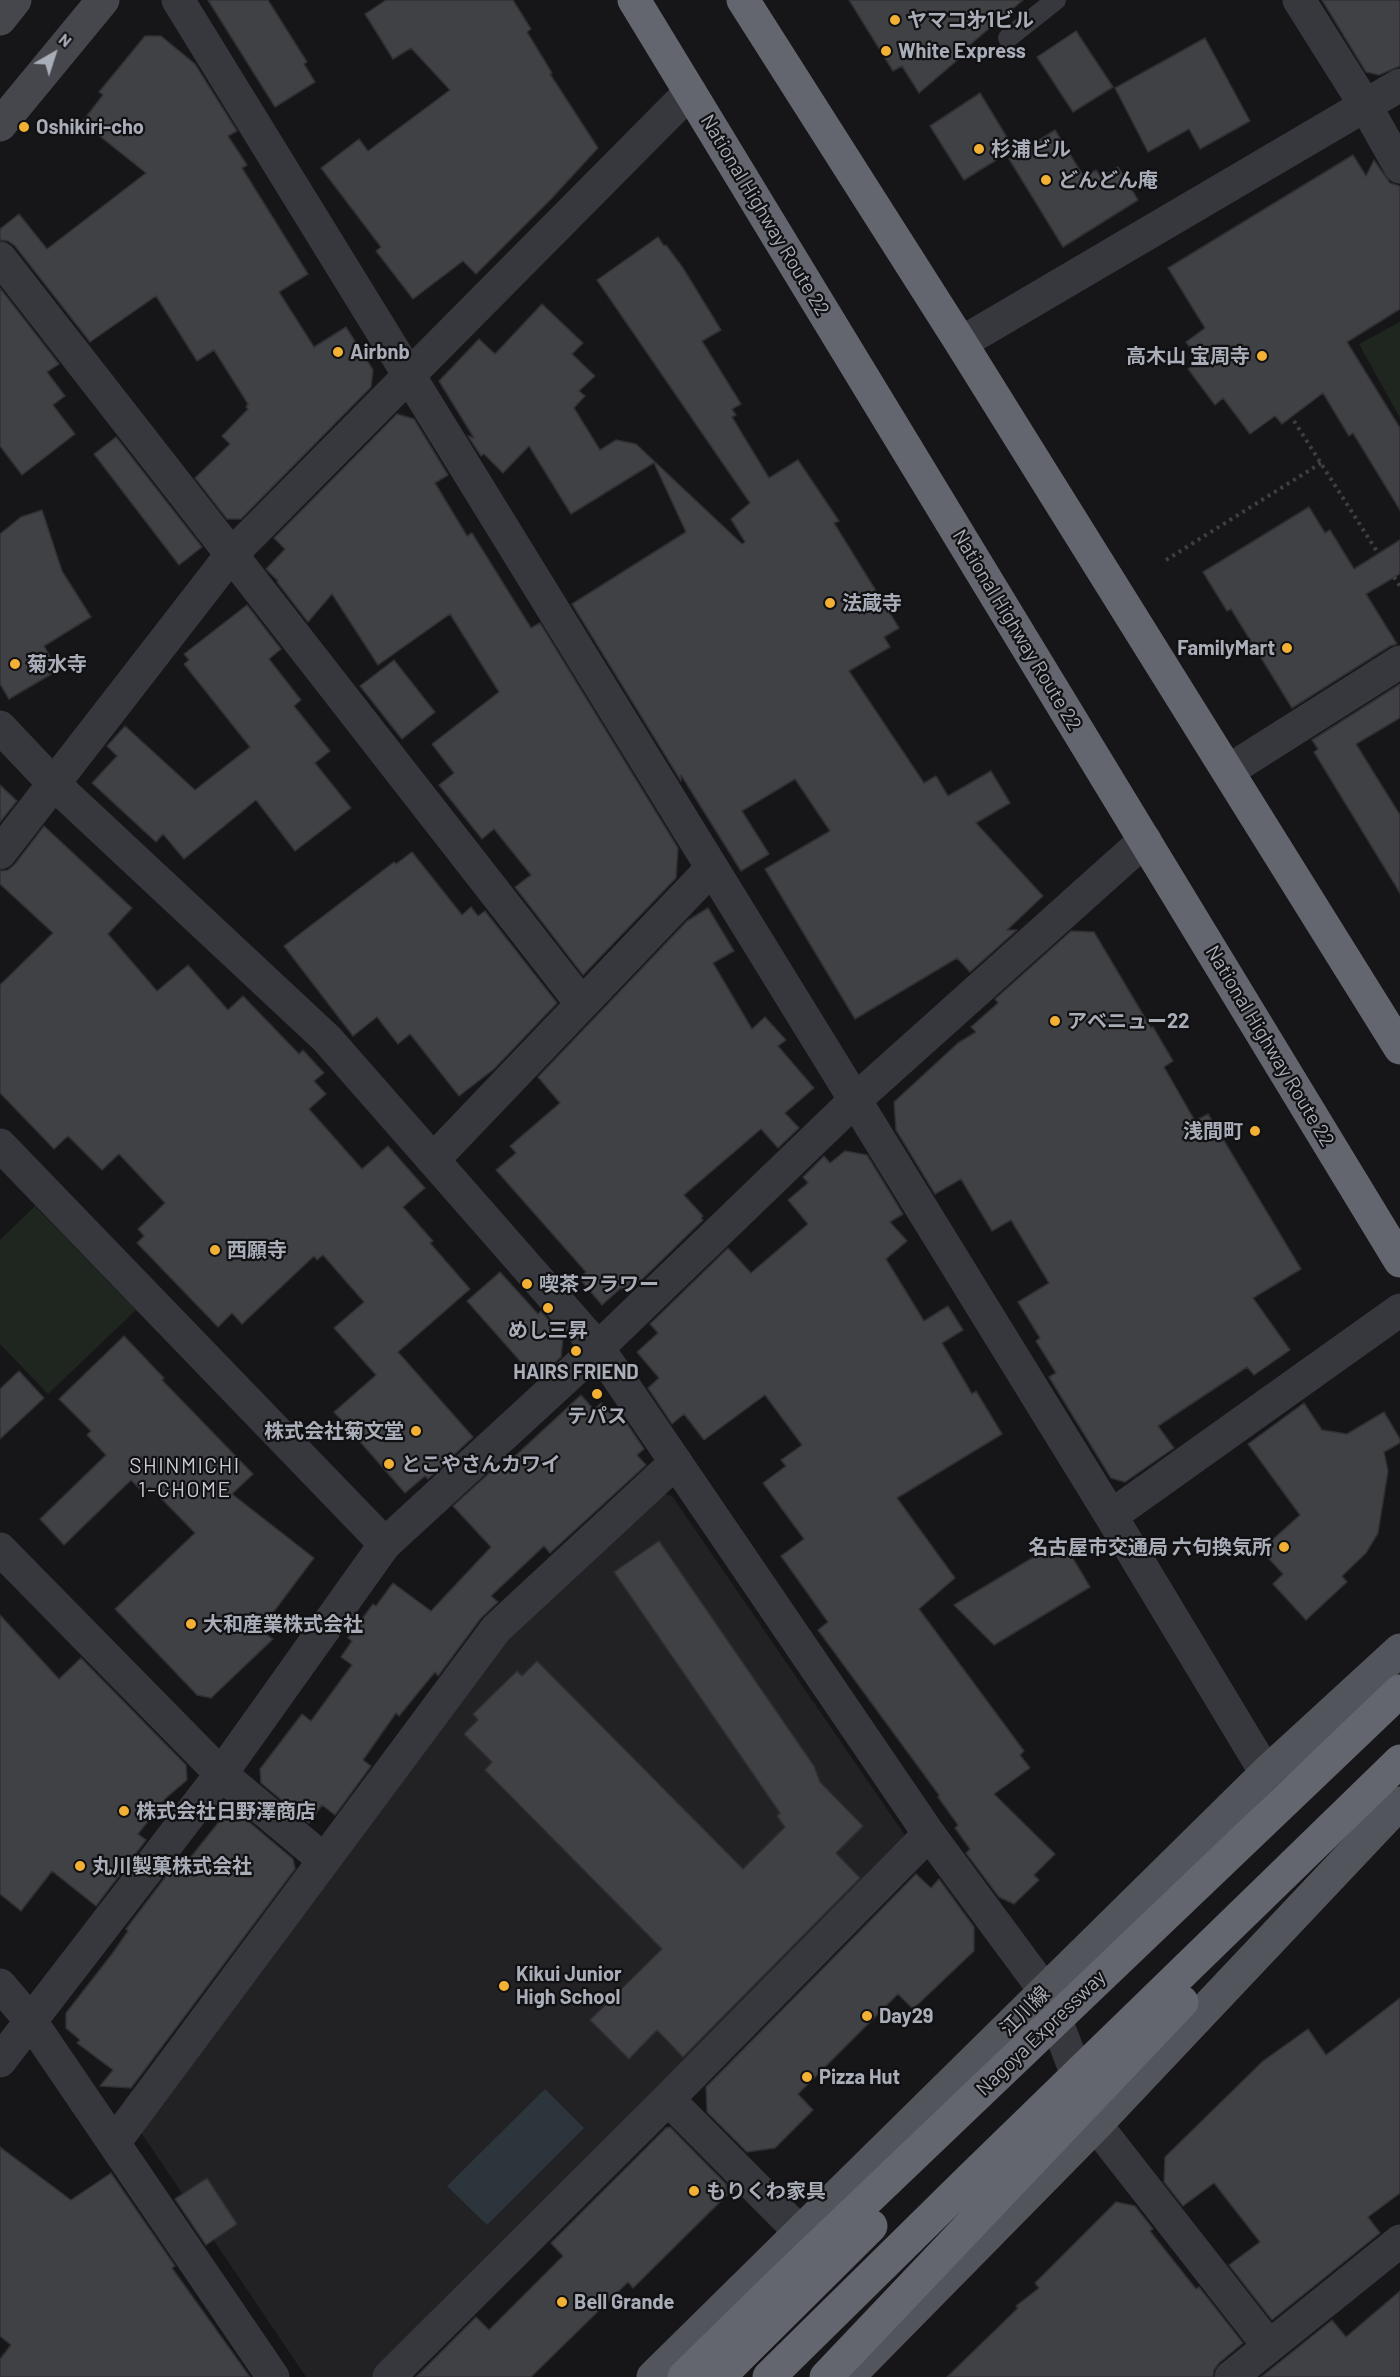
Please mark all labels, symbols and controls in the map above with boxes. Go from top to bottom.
place label: ヤマコ㐧1ビル [907,8,1034,32]
marker: ヤマコ㐧1ビル [888,13,902,27]
north arrow [24,24,84,84]
text: N [56,29,76,50]
place label: White Express [898,39,1026,63]
marker: White Express [879,44,893,58]
street label: National Highway Route 22 [695,110,835,320]
place label: Oshikiri-cho [36,115,144,139]
marker: Oshikiri-cho [17,120,31,134]
place label: 杉浦ビル [991,137,1071,161]
marker: 杉浦ビル [972,142,986,156]
place label: どんどん庵 [1058,168,1158,192]
marker: どんどん庵 [1039,173,1053,187]
place label: Airbnb [350,340,410,364]
place label: 高木山 宝周寺 [1126,344,1250,368]
marker: Airbnb [331,345,345,359]
marker: 高木山 宝周寺 [1255,349,1269,363]
street label: National Highway Route 22 [947,525,1087,735]
place label: 法蔵寺 [842,591,902,615]
marker: 法蔵寺 [823,596,837,610]
place label: FamilyMart [1177,636,1275,660]
marker: FamilyMart [1280,641,1294,655]
place label: 菊水寺 [27,652,87,676]
marker: 菊水寺 [8,657,22,671]
street label: National Highway Route 22 [1200,941,1340,1151]
place label: アベニュー22 [1067,1009,1189,1033]
marker: アベニュー22 [1048,1014,1062,1028]
place label: 浅間町 [1183,1119,1243,1143]
marker: 浅間町 [1248,1124,1262,1138]
place label: 西願寺 [227,1238,287,1262]
marker: 西願寺 [208,1243,222,1257]
place label: 喫茶フラワー [539,1272,659,1296]
marker: 喫茶フラワー [520,1277,534,1291]
marker: めし三昇 [541,1301,555,1315]
place label: めし三昇 [508,1318,588,1342]
marker: HAIRS FRIEND [569,1344,583,1358]
place label: HAIRS FRIEND [513,1360,639,1384]
marker: テパス [590,1387,604,1401]
place label: テパス [567,1404,627,1428]
place label: 株式会社菊文堂 [264,1419,404,1443]
marker: 株式会社菊文堂 [409,1424,423,1438]
place label: とこやさんカワイ [401,1452,561,1476]
district label: SHINMICHI 1-CHOME [129,1453,241,1503]
marker: とこやさんカワイ [382,1457,396,1471]
place label: 名古屋市交通局 六句換気所 [1028,1535,1272,1559]
marker: 名古屋市交通局 六句換気所 [1277,1540,1291,1554]
place label: 大和産業株式会社 [203,1612,363,1636]
marker: 大和産業株式会社 [184,1617,198,1631]
place label: 株式会社日野澤商店 [136,1799,316,1823]
marker: 株式会社日野澤商店 [117,1804,131,1818]
place label: 丸川製菓株式会社 [92,1854,252,1878]
marker: 丸川製菓株式会社 [73,1859,87,1873]
place label: Kikui Junior High School [516,1962,622,2009]
street label: Nagoya Expressway [971,1965,1111,2101]
marker: Kikui Junior High School [497,1979,511,1993]
street label: 江川線 [995,1981,1055,2041]
place label: Day29 [879,2004,933,2028]
marker: Day29 [860,2009,874,2023]
place label: Pizza Hut [819,2065,900,2089]
marker: Pizza Hut [800,2070,814,2084]
place label: もりくわ家具 [706,2179,826,2203]
marker: もりくわ家具 [687,2184,701,2198]
place label: Bell Grande [574,2290,675,2314]
marker: Bell Grande [555,2295,569,2309]

